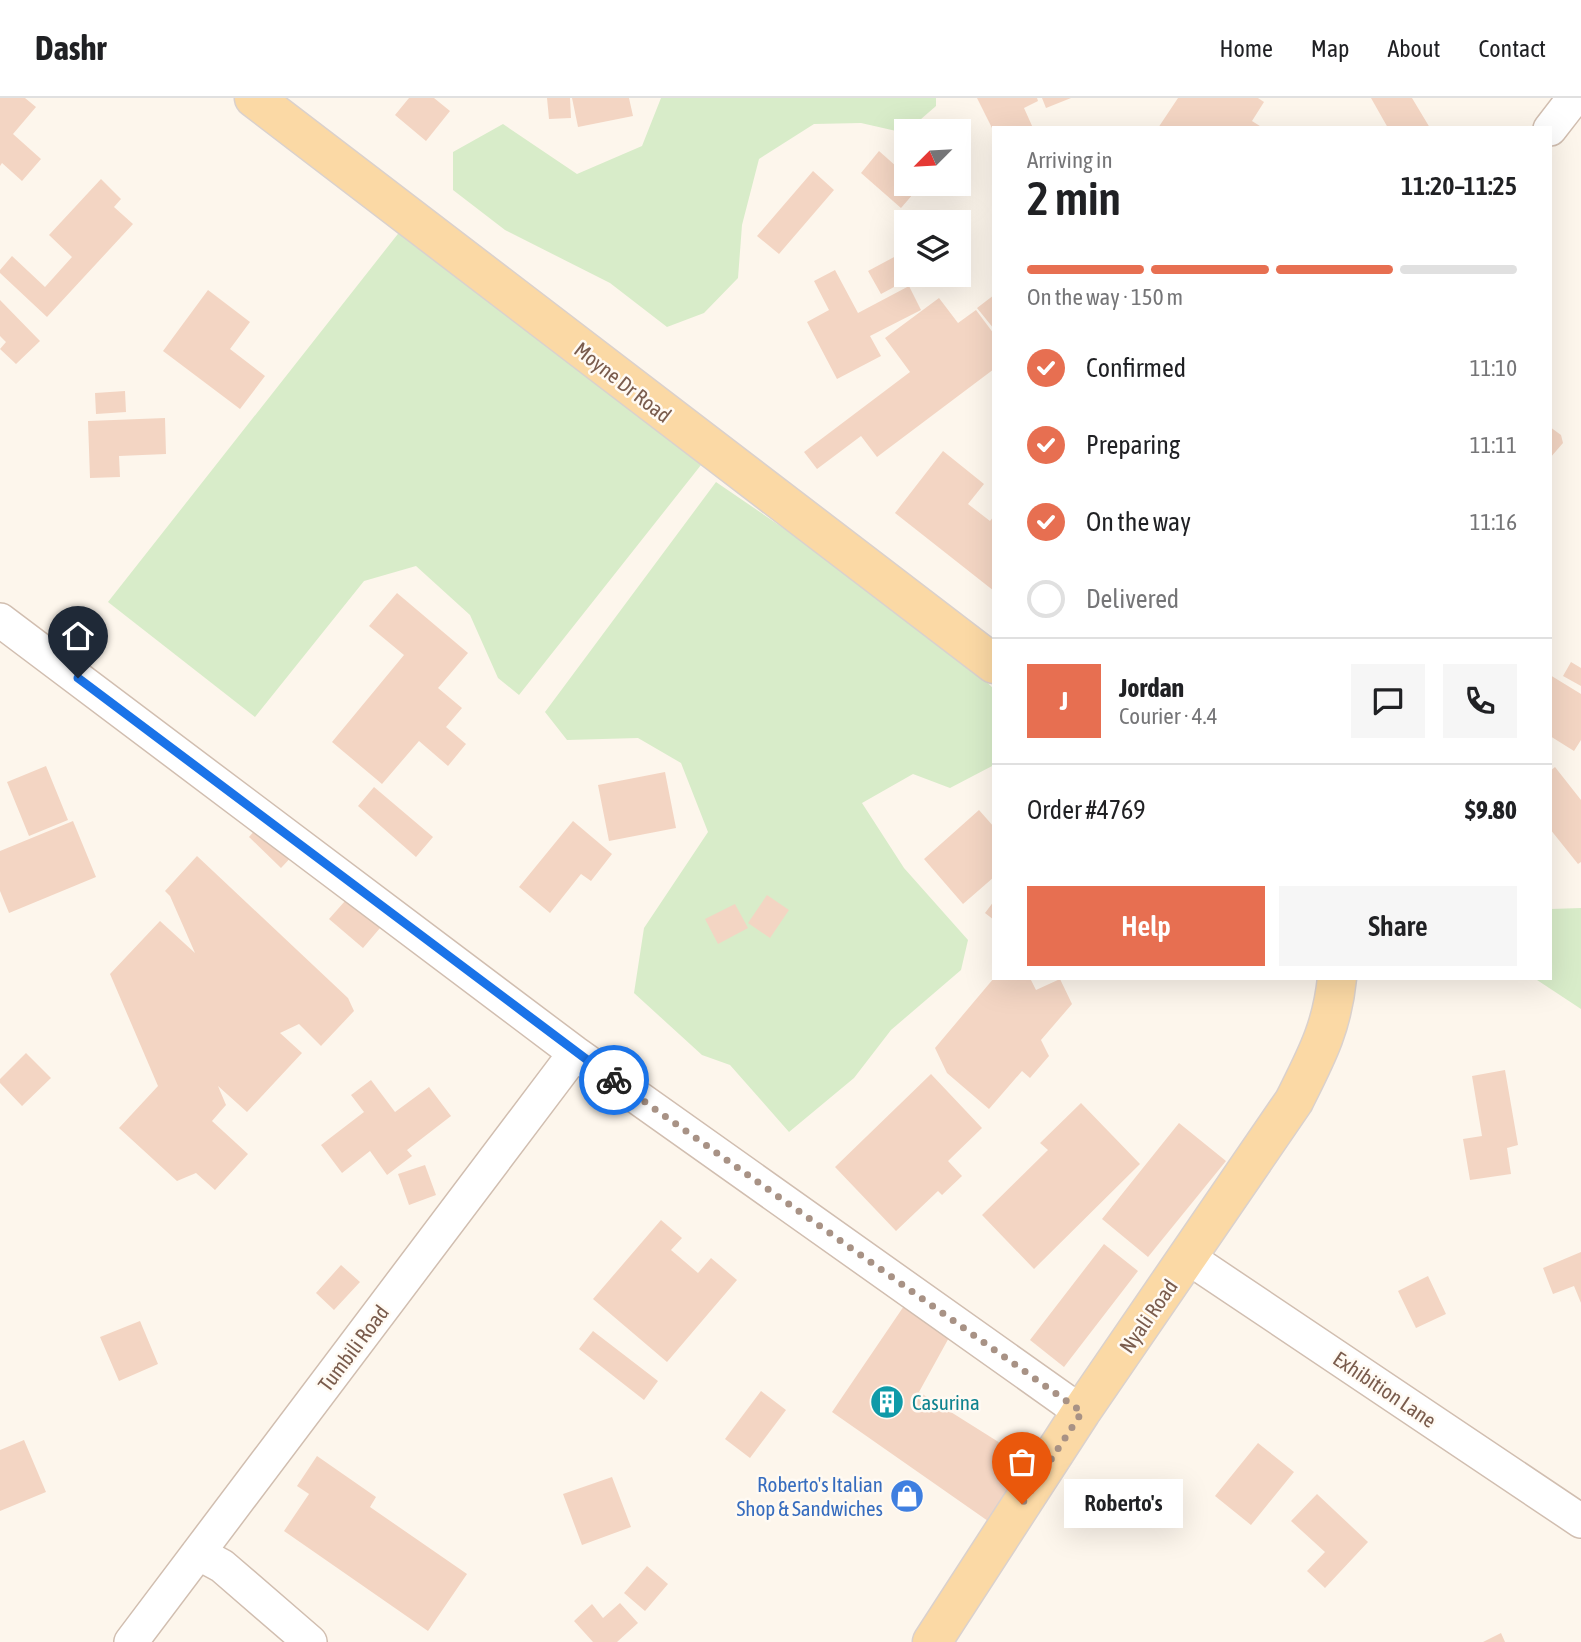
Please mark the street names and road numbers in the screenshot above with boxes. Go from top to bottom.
street label: Moyne Dr Road [570,337,676,427]
street label: Nyali Road [1114,1275,1182,1357]
street label: Tumbili Road [313,1300,393,1396]
street label: Exhibition Lane [1329,1346,1441,1432]

